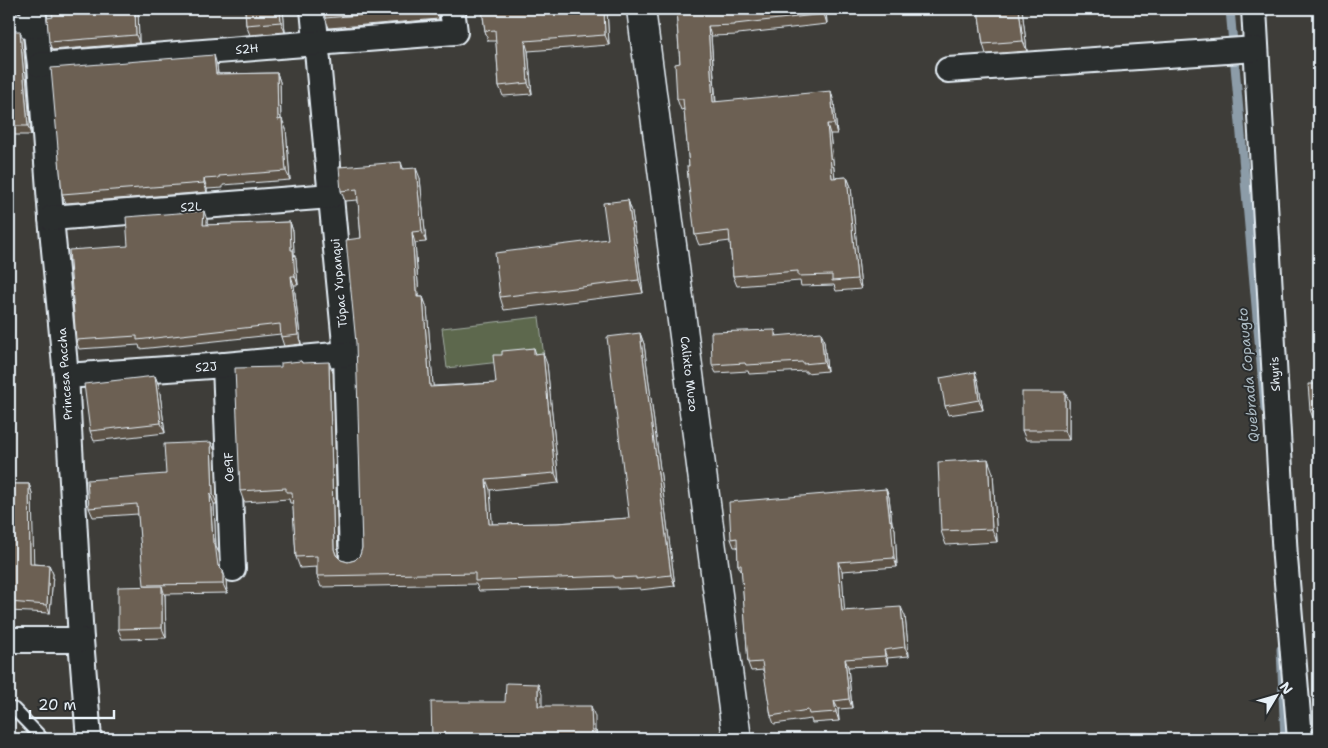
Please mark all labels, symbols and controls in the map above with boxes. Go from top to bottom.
street label: S2H [235,40,259,58]
street label: S2L [180,198,203,216]
street label: Túpac Yupanqui [327,238,351,328]
water label: Quebrada Copaugto [1233,307,1263,443]
street label: Princesa Paccha [54,327,76,421]
street label: Calixto Muzo [676,335,702,413]
street label: Shyris [1266,356,1284,392]
street label: S2J [195,358,217,376]
street label: Oe9F [220,452,238,482]
north arrow [1250,670,1300,720]
text: N [1276,678,1297,698]
scale bar [30,688,114,720]
text: 20 m [38,695,77,715]

